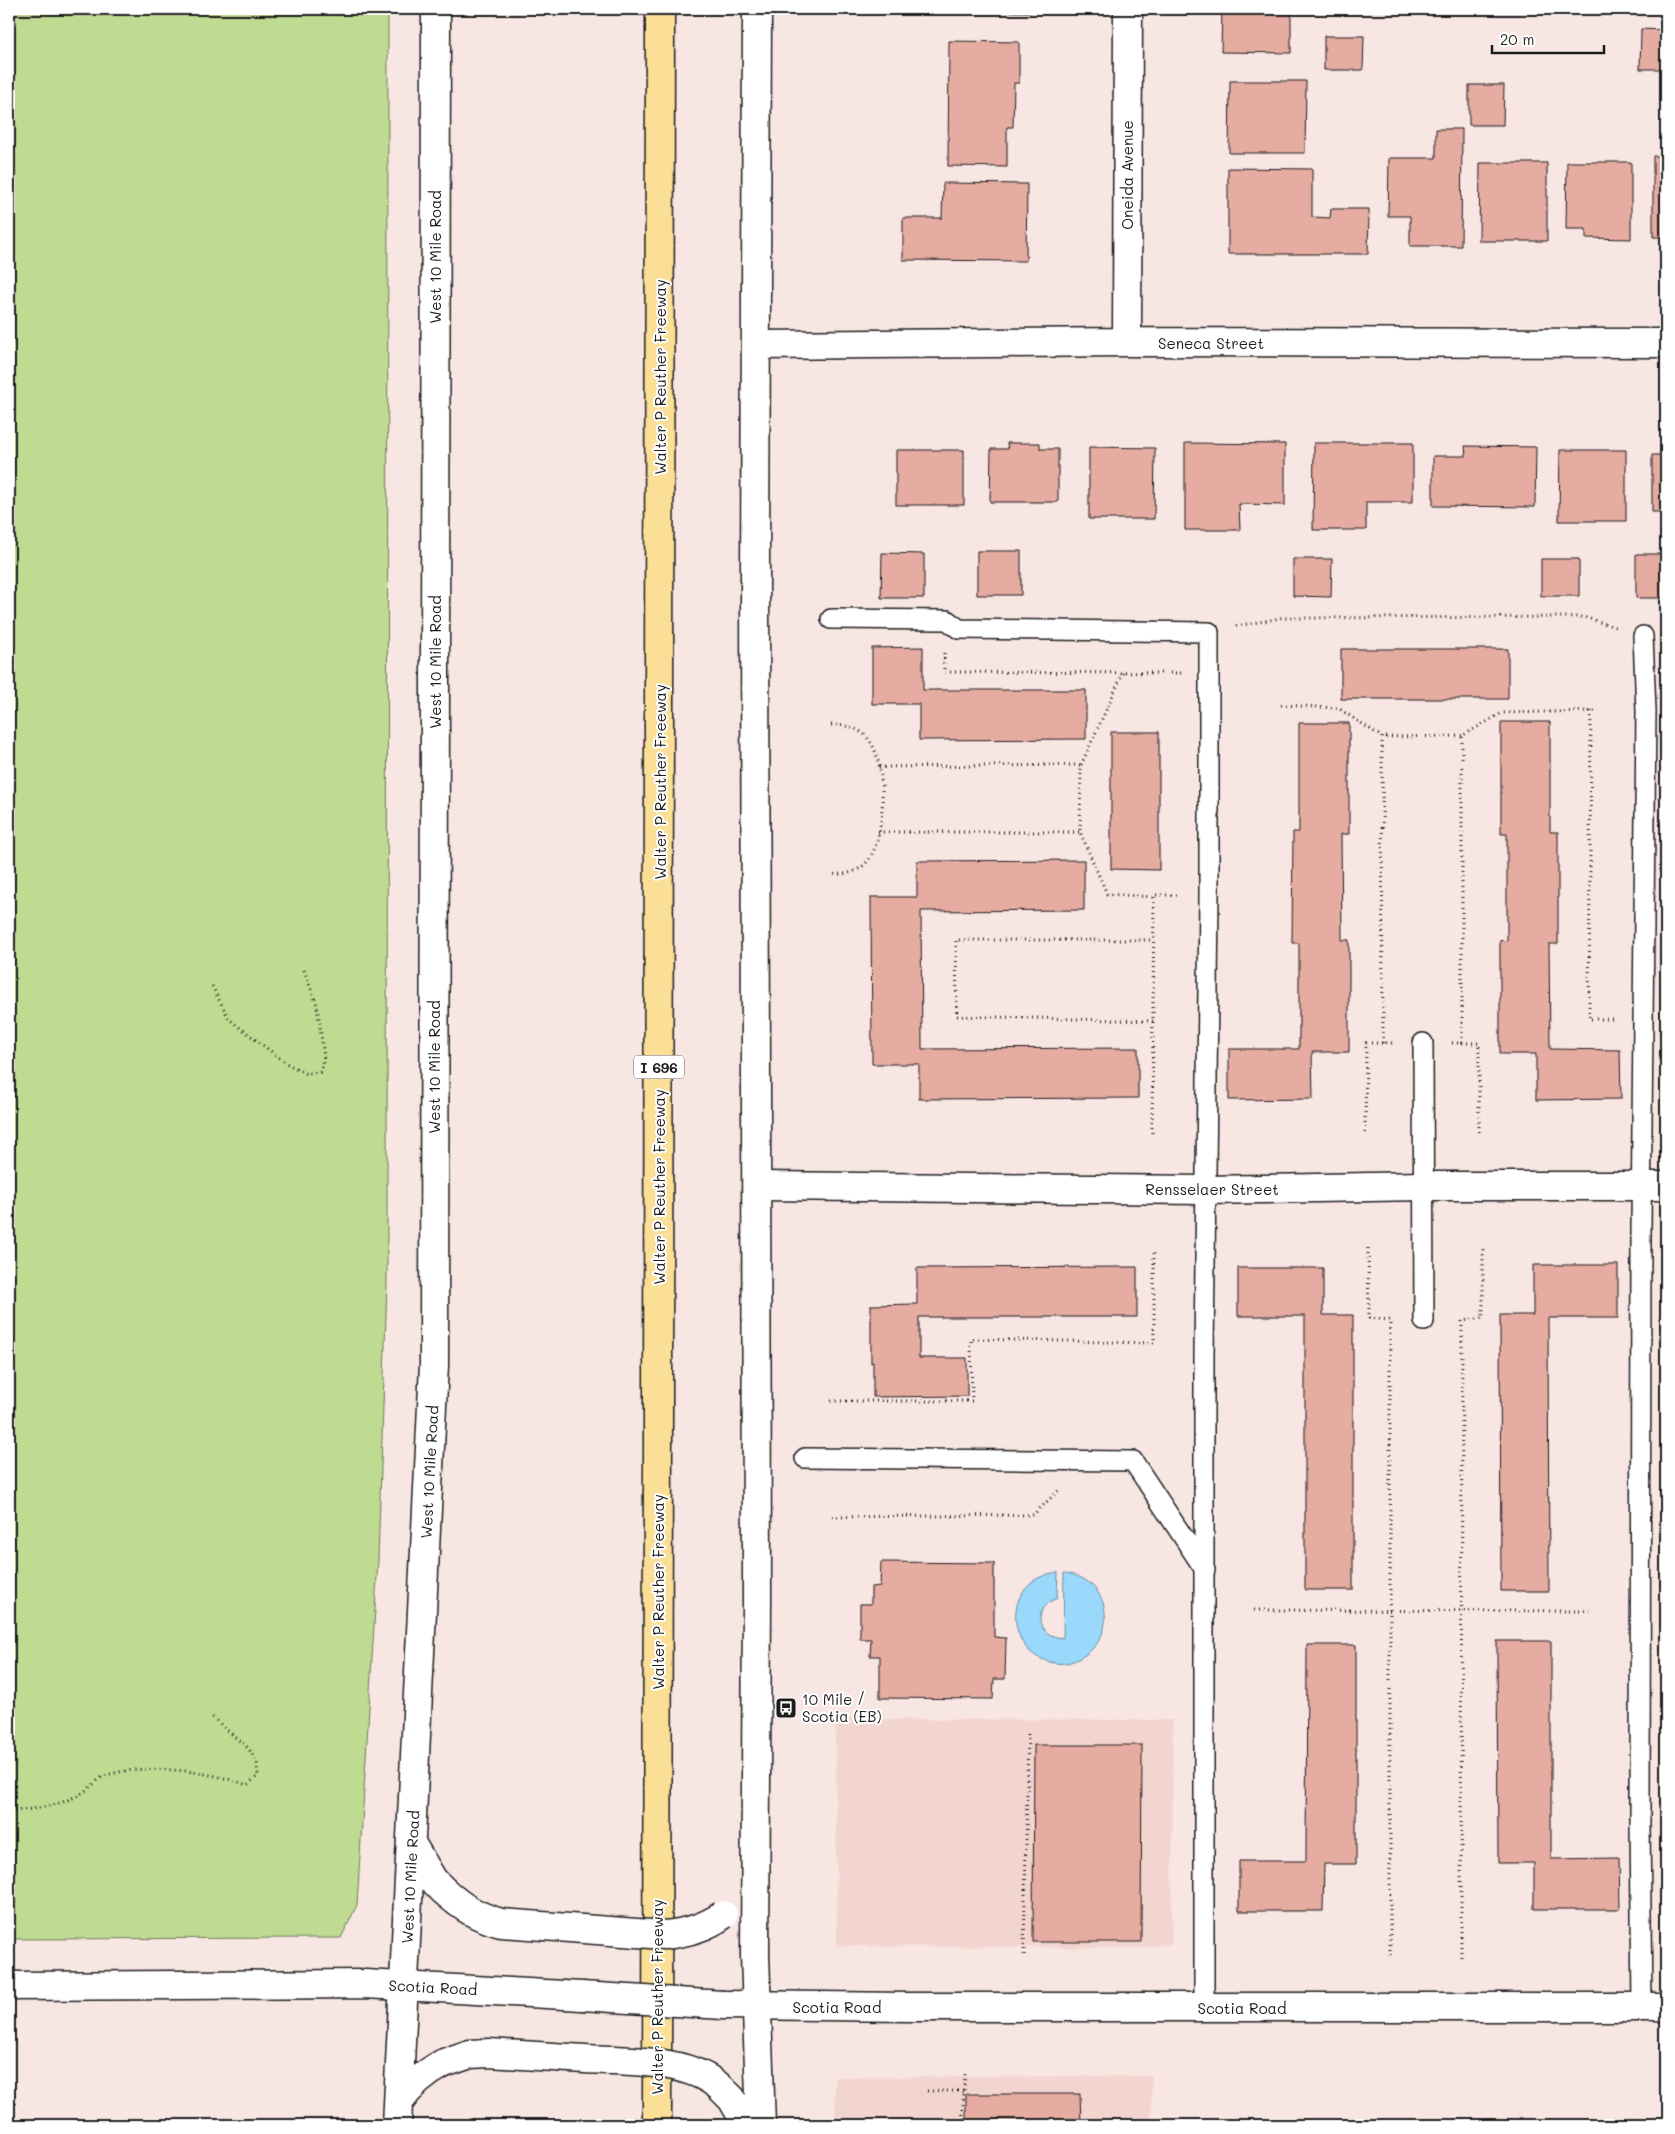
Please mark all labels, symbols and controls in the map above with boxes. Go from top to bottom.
scale bar [1492,22,1605,54]
text: 20 m [1500,29,1534,49]
street label: Oneida Avenue [1117,120,1137,230]
street label: West 10 Mile Road [425,190,445,324]
street label: Walter P Reuther Freeway [650,279,670,475]
street label: Seneca Street [1158,333,1264,353]
street label: West 10 Mile Road [425,595,445,729]
street label: Walter P Reuther Freeway [650,684,670,880]
street label: West 10 Mile Road [424,1000,444,1134]
road number: I 696 [634,1056,684,1078]
street label: Walter P Reuther Freeway [649,1089,669,1285]
street label: Rensselaer Street [1145,1179,1279,1199]
street label: West 10 Mile Road [416,1405,442,1539]
street label: Walter P Reuther Freeway [648,1494,668,1690]
place label: 10 Mile / Scotia (EB) [802,1689,882,1726]
bus stop icon: 10 Mile / Scotia (EB) [774,1696,798,1720]
street label: West 10 Mile Road [397,1810,423,1944]
street label: Walter P Reuther Freeway [647,1899,667,2095]
street label: Scotia Road [388,1975,478,1999]
street label: Scotia Road [793,1997,881,2017]
street label: Scotia Road [1198,1998,1286,2018]

